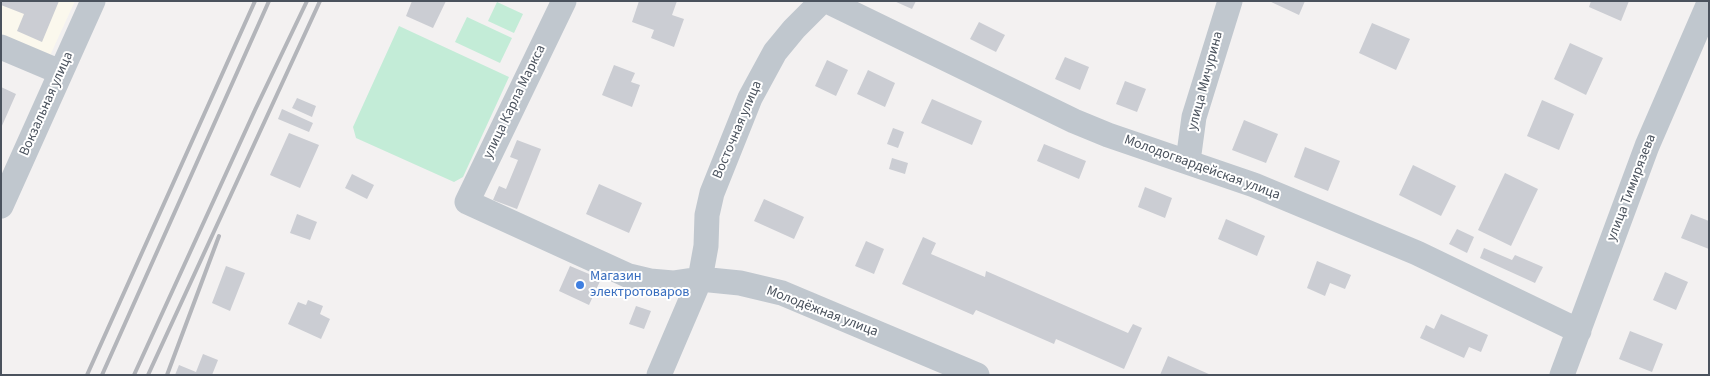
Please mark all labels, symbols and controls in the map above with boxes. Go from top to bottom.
street label: улица Мичурина [1185,30,1227,132]
street label: улица Карла Маркса [480,42,550,162]
street label: Вокзальная улица [17,49,77,159]
street label: Восточная улица [710,79,766,181]
street label: Молодогвардейская улица [1122,132,1282,204]
street label: улица Тимирязева [1604,132,1660,244]
place label: Магазин электротоваров [590,269,689,302]
marker: Магазин электротоваров [574,279,586,291]
street label: Молодёжная улица [764,283,880,341]

